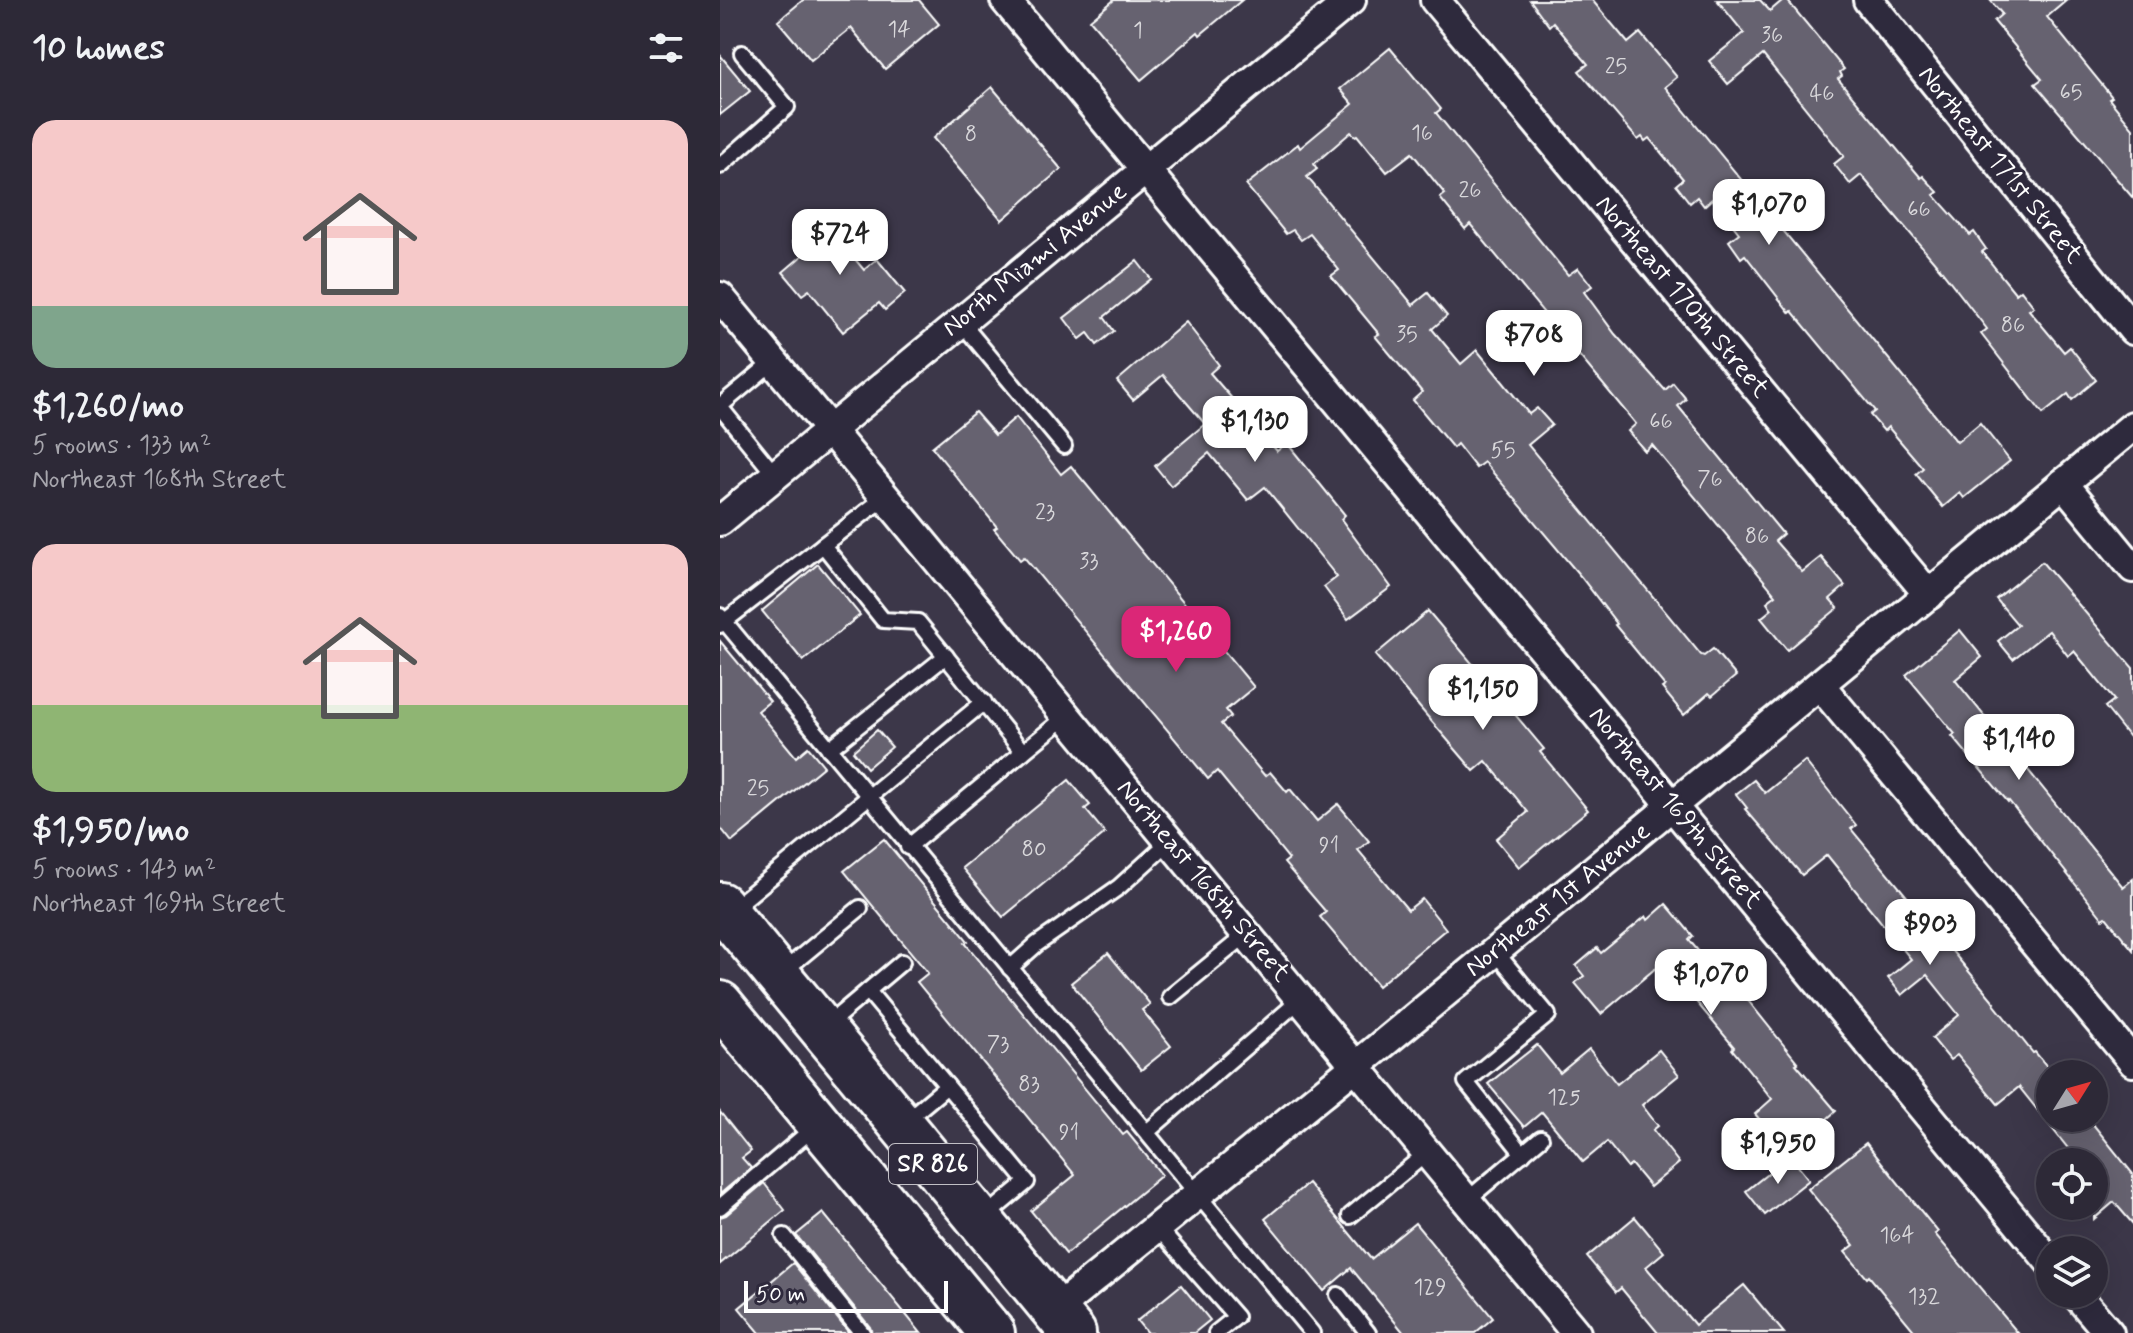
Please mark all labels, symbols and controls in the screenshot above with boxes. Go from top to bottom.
house number: 14 [887,16,911,44]
house number: 1 [1133,17,1143,45]
house number: 36 [1761,22,1783,50]
text: 10 homes [32,26,165,71]
icon: filters [644,26,688,70]
house number: 25 [1605,53,1627,81]
street label: Northeast 171st Street [1910,59,2090,271]
house number: 65 [2060,79,2083,107]
house number: 46 [1810,80,1834,108]
house number: 16 [1411,120,1433,148]
house number: 8 [965,121,977,149]
icon: home [288,172,432,316]
street label: North Miami Avenue [936,175,1134,345]
house number: 26 [1459,177,1481,205]
pin: $1,070 [1704,179,1834,247]
text: $1,070 [1731,188,1807,222]
street label: Northeast 170th Street [1587,189,1777,405]
house number: 66 [1907,196,1931,224]
pin: $724 [793,209,887,277]
text: $724 [810,218,870,252]
pin: $708 [1487,310,1581,378]
house number: 86 [2001,312,2025,340]
text: $708 [1504,319,1564,353]
house number: 35 [1396,321,1418,349]
text: $1,260/mo [32,384,184,429]
pin: $1,130 [1190,396,1320,464]
text: $1,130 [1221,405,1289,439]
house number: 66 [1649,408,1673,436]
text: 5 rooms · 133 m² [32,429,211,463]
house number: 55 [1491,437,1515,465]
text: Northeast 168th Street [32,463,286,497]
house number: 76 [1697,466,1723,494]
house number: 23 [1035,499,1055,527]
house number: 86 [1745,523,1769,551]
house number: 33 [1079,548,1099,576]
icon: home [288,596,432,740]
pin: $1,260 [1111,606,1241,674]
text: $1,260 [1139,615,1213,649]
pin: $1,150 [1418,664,1548,732]
text: $1,150 [1447,673,1519,707]
street label: Northeast 169th Street [1580,700,1770,916]
pin: $1,140 [1954,714,2084,782]
text: $1,140 [1982,723,2056,757]
street label: Northeast 168th Street [1108,773,1298,989]
house number: 25 [747,775,769,803]
text: $1,950/mo [32,808,189,853]
street label: Northeast 1st Avenue [1458,815,1658,985]
house number: 91 [1319,832,1339,860]
house number: 80 [1022,836,1047,864]
text: 5 rooms · 143 m² [32,853,216,887]
text: Northeast 169th Street [32,887,286,921]
pin: $903 [1883,899,1977,967]
text: $903 [1903,908,1957,942]
pin: $1,070 [1646,949,1776,1017]
text: $1,070 [1673,958,1749,992]
house number: 73 [987,1031,1009,1059]
north arrow [2036,1060,2108,1132]
map controls [2036,1060,2108,1308]
house number: 83 [1018,1071,1040,1099]
house number: 125 [1547,1084,1581,1112]
pin: $1,950 [1713,1118,1843,1186]
house number: 91 [1059,1119,1079,1147]
text: $1,950 [1739,1127,1817,1161]
road number: SR 826 [889,1144,977,1184]
button: locate [2036,1148,2108,1220]
house number: 164 [1880,1222,1915,1250]
button: layers [2036,1236,2108,1308]
house number: 129 [1413,1274,1447,1302]
scale bar [744,1277,948,1313]
text: 50 m [756,1281,805,1309]
house number: 132 [1908,1283,1940,1311]

